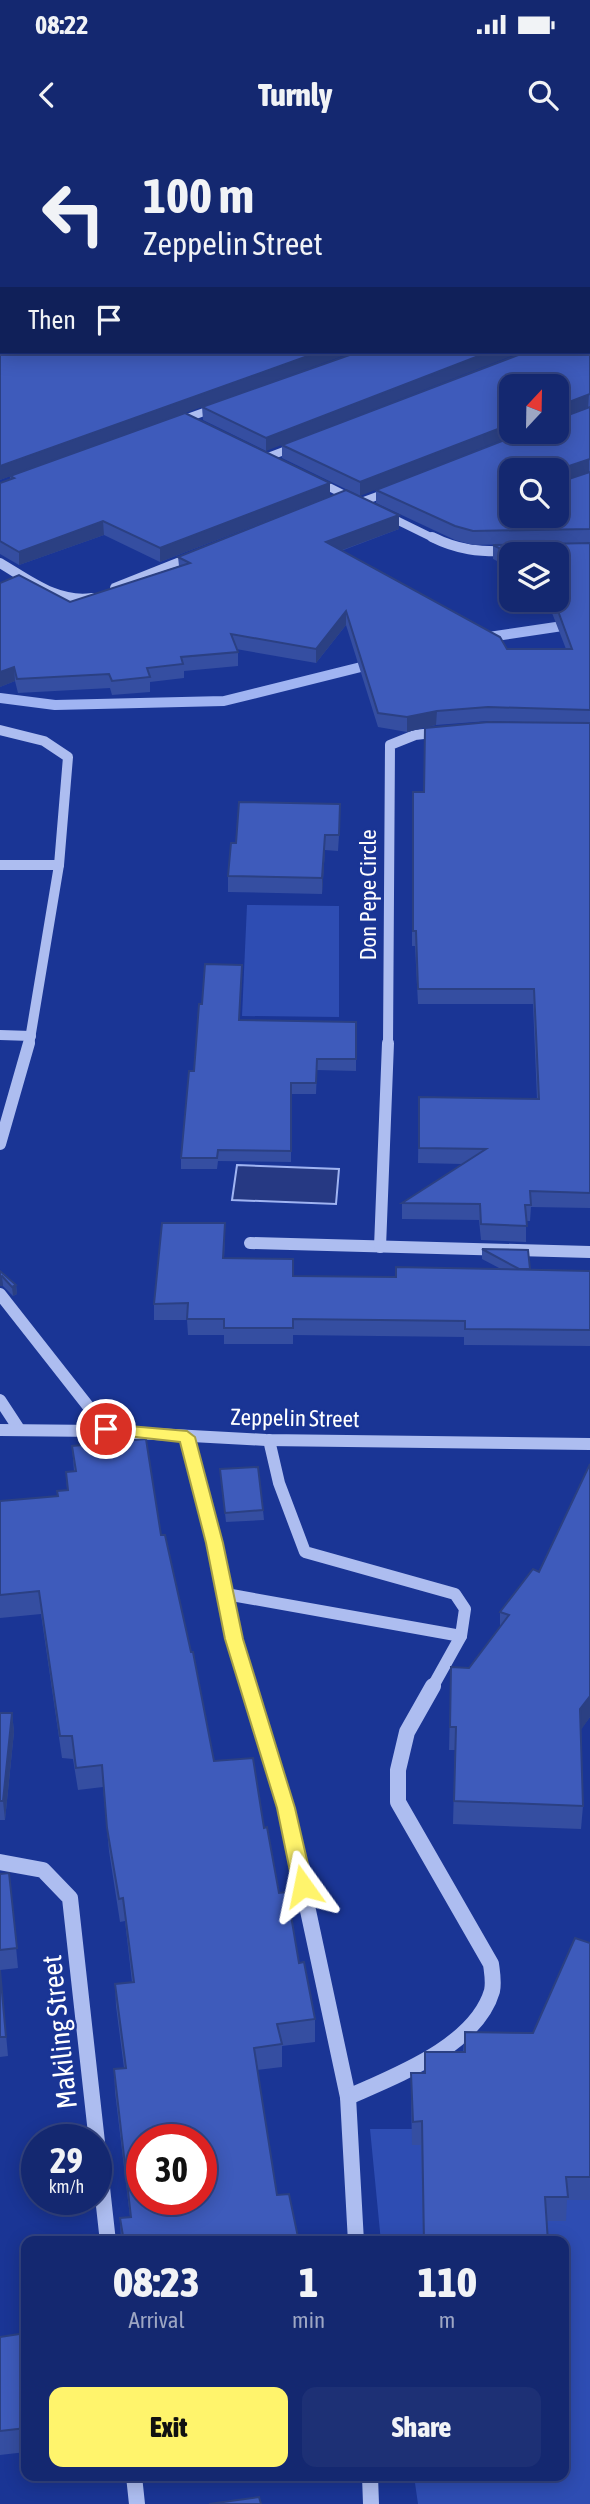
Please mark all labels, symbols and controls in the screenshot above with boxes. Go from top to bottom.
text: 08:22 [35,10,89,40]
icon: back [28,76,66,114]
text: Turnly [258,76,332,113]
icon: search [524,76,562,114]
text: 100 m [143,167,254,223]
icon: left [28,168,119,259]
text: Zeppelin Street [143,225,323,262]
icon: arrive [90,301,128,339]
text: Then [28,305,76,335]
north arrow [499,374,569,444]
map controls [499,374,569,612]
button: search [499,458,569,528]
button: layers [499,542,569,612]
street label: Don Pepe Circle [355,829,381,961]
pin [76,1399,136,1459]
street label: Zeppelin Street [230,1404,360,1432]
icon: arrive [87,1410,125,1448]
position arrow [266,1849,340,1923]
street label: Makiling Street [35,1954,83,2110]
speed limit sign: 30 [126,2124,217,2215]
text: 29 [50,2140,83,2180]
text: km/h [49,2176,84,2197]
text: 08:23 [113,2258,200,2306]
text: 1 [299,2258,318,2306]
text: 110 [417,2258,477,2306]
text: Arrival [128,2307,185,2333]
text: min [292,2307,325,2333]
text: m [439,2307,455,2333]
button: Exit [49,2387,288,2467]
button: Share [302,2387,541,2467]

